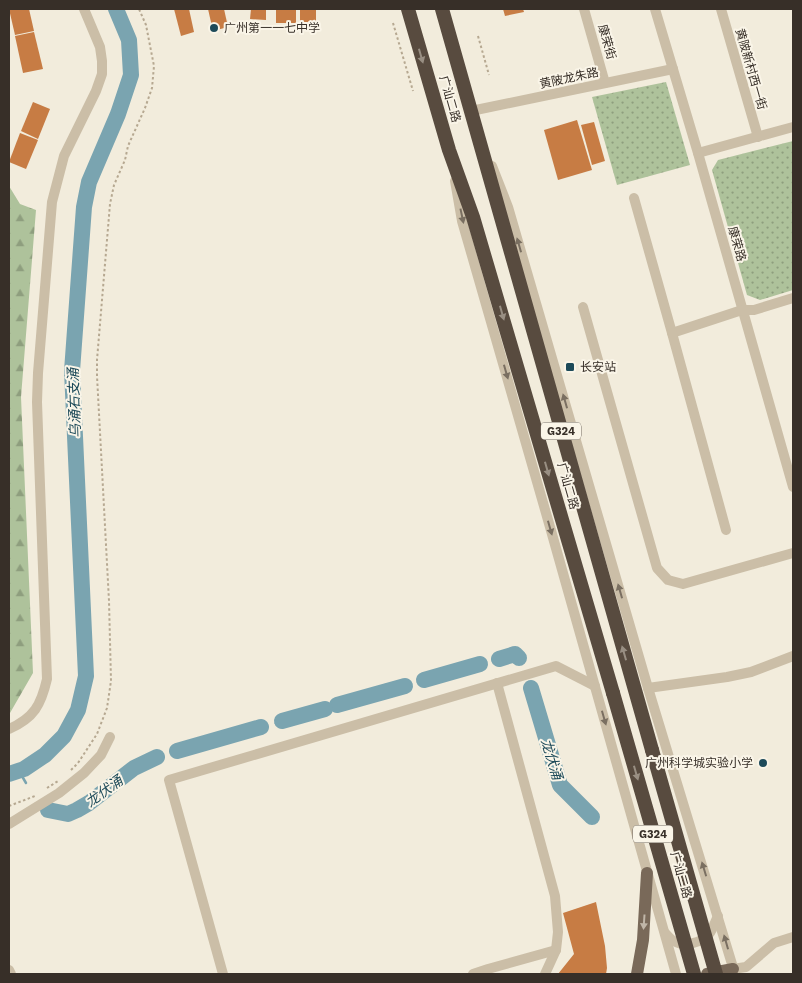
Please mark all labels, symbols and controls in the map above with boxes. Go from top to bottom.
place label: 广州第一一七中学 [224,21,320,35]
marker: 广州第一一七中学 [208,22,220,34]
street label: 康荣街 [595,23,619,61]
street label: 黄陂新村西一街 [733,27,769,111]
one-way arrow [418,48,426,63]
street label: 黄陂龙朱路 [538,65,600,91]
street label: 广汕二路 [437,74,463,124]
one-way arrow [458,208,466,224]
street label: 康荣路 [725,225,749,263]
one-way arrow [515,237,523,252]
one-way arrow [498,306,506,321]
place label: 长安站 [580,360,616,374]
marker: 长安站 [564,361,576,373]
one-way arrow [502,364,510,379]
water label: 乌涌右支涌 [65,366,83,438]
one-way arrow [560,393,568,408]
road number: G324 [541,422,581,440]
street label: 广汕二路 [555,461,581,511]
one-way arrow [544,462,552,477]
one-way arrow [547,521,555,536]
one-way arrow [615,583,623,598]
one-way arrow [620,645,628,660]
one-way arrow [600,711,608,726]
water label: 龙伏涌 [538,737,566,783]
place label: 广州科学城实验小学 [645,756,753,770]
marker: 广州科学城实验小学 [757,757,769,769]
one-way arrow [632,766,640,781]
water label: 龙伏涌 [82,771,127,810]
road number: G324 [633,826,673,842]
street label: 广汕二路 [668,850,694,900]
one-way arrow [699,861,707,876]
one-way arrow [640,914,648,930]
one-way arrow [721,935,729,950]

